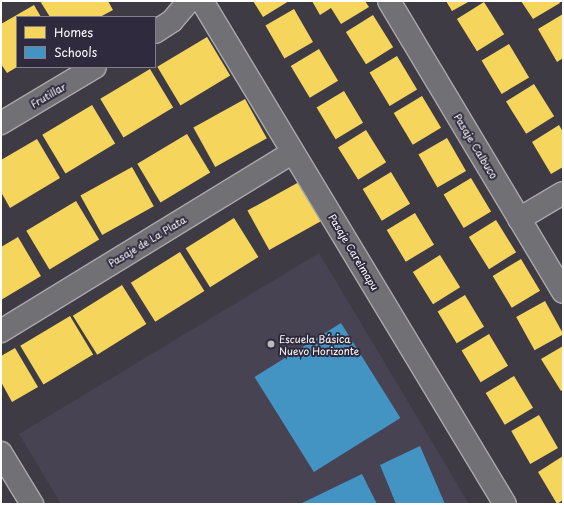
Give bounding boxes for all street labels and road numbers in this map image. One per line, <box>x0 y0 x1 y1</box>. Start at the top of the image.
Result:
street label: Frutillar <box>28 80 68 110</box>
street label: Pasaje Calbuco <box>452 112 500 180</box>
street label: Pasaje Carelmapu <box>326 212 382 292</box>
street label: Pasaje de La Plata <box>106 213 188 269</box>

